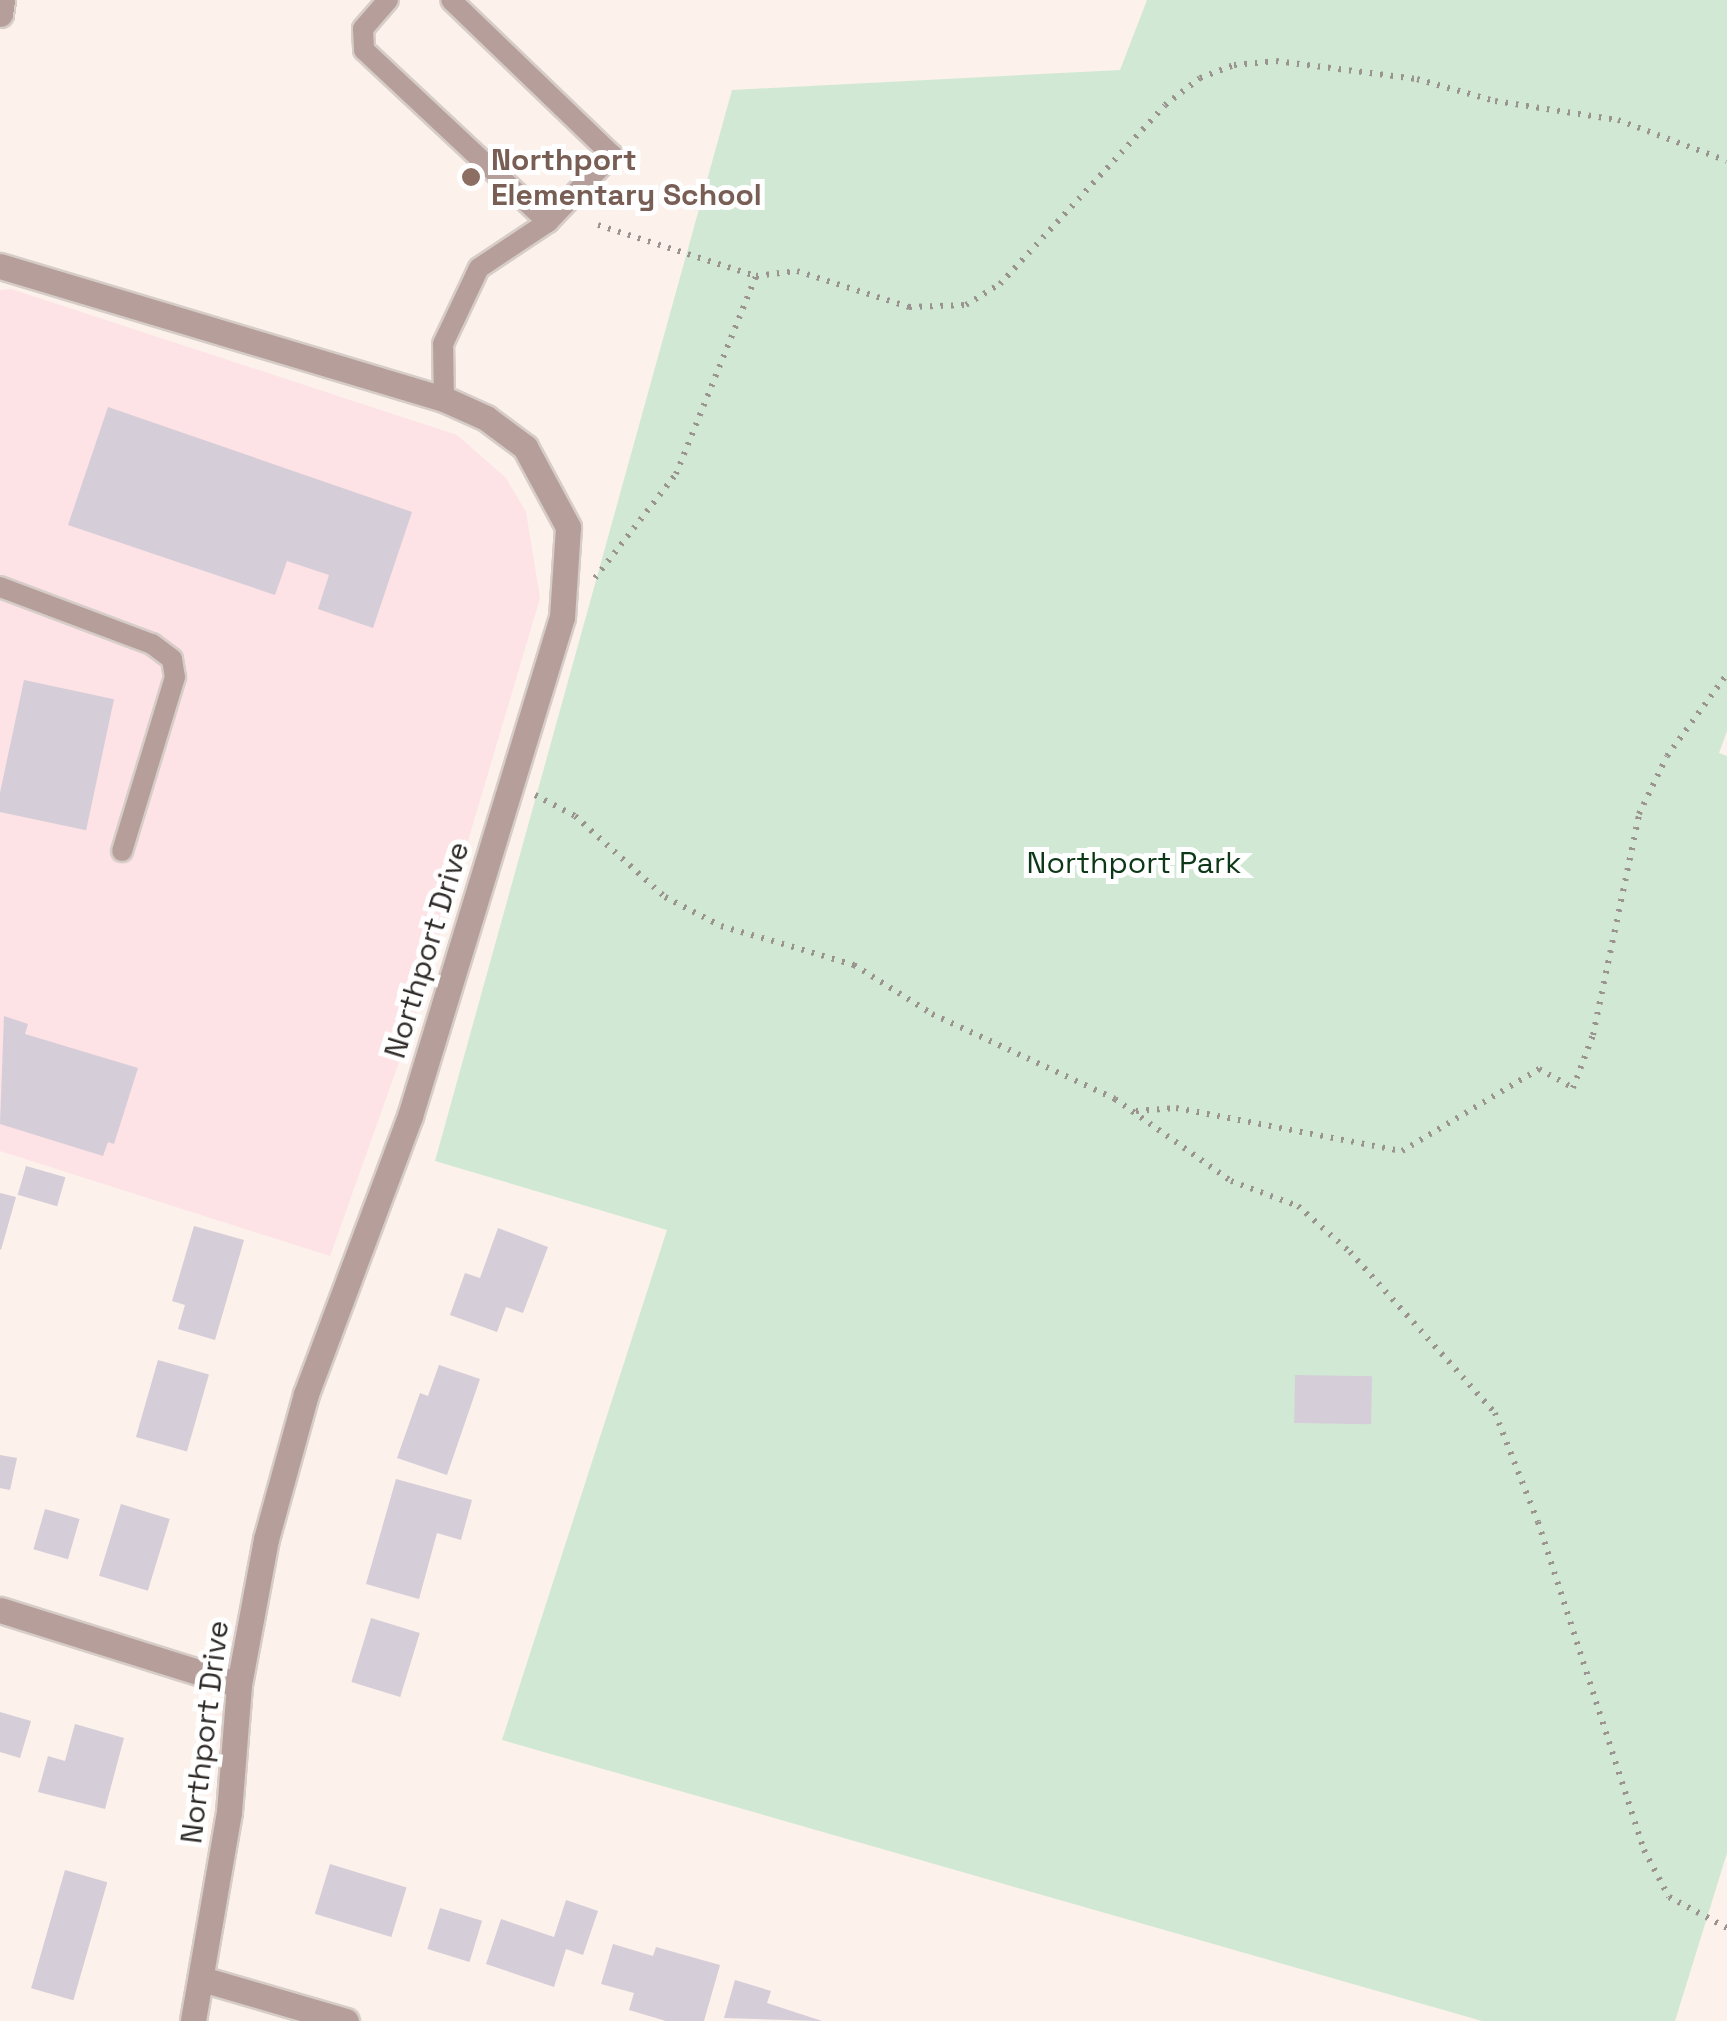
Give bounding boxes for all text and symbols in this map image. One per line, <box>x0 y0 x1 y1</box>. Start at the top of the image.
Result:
place label: Northport Elementary School <box>491 142 762 212</box>
marker: Northport Elementary School <box>460 166 482 188</box>
street label: Northport Drive <box>377 837 477 1063</box>
park label: Northport Park <box>1026 845 1242 881</box>
street label: Northport Drive <box>173 1618 237 1846</box>

